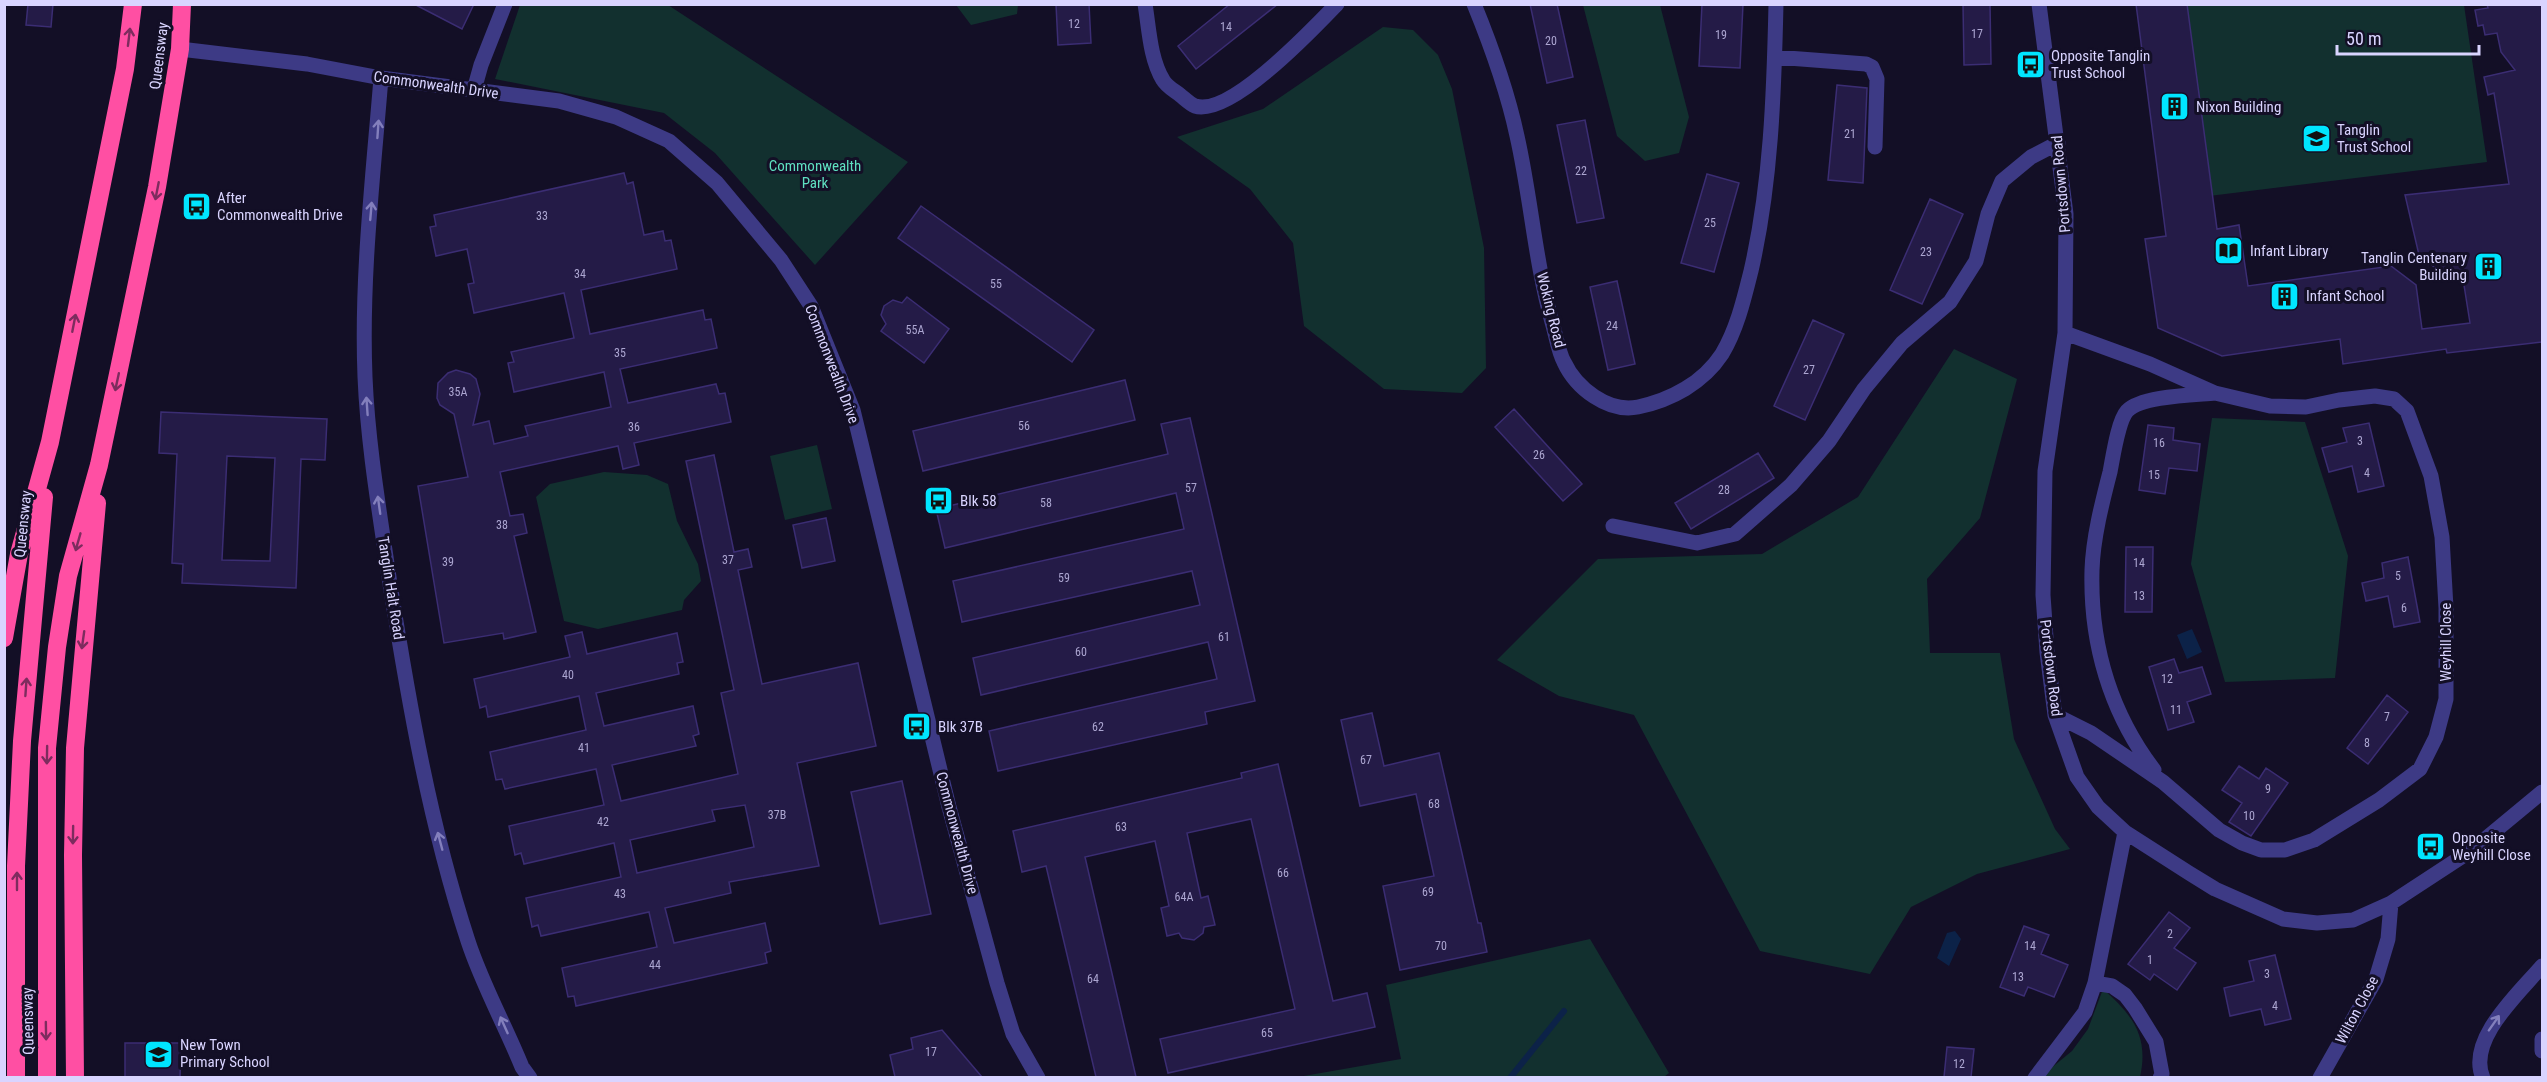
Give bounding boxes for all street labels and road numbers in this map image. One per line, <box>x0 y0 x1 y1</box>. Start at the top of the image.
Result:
street label: Queensway <box>146 21 172 91</box>
street label: Commonwealth Drive <box>372 67 500 103</box>
street label: Portsdown Road <box>2048 135 2074 233</box>
street label: Woking Road <box>1533 270 1569 350</box>
street label: Commonwealth Drive <box>801 302 863 426</box>
street label: Queensway <box>11 489 35 559</box>
street label: Tanglin Halt Road <box>374 535 408 641</box>
street label: Weyhill Close <box>2437 603 2455 681</box>
street label: Portsdown Road <box>2036 619 2066 717</box>
street label: Commonwealth Drive <box>932 770 982 896</box>
street label: Wilton Close <box>2332 973 2382 1047</box>
street label: Queensway <box>18 987 38 1055</box>

